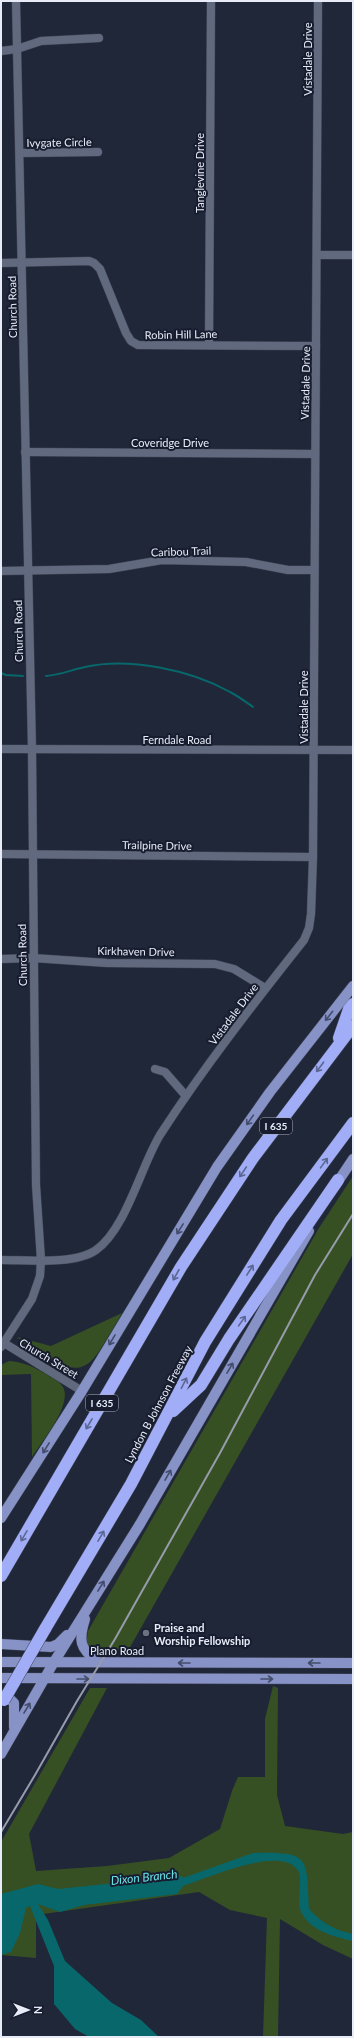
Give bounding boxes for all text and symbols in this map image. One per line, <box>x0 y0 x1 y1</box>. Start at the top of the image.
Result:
street label: Vistadale Drive <box>301 22 314 96</box>
street label: Tanglevine Drive <box>193 133 206 213</box>
street label: Ivygate Circle <box>26 135 92 149</box>
street label: Church Road <box>5 276 19 338</box>
street label: Robin Hill Lane <box>145 327 218 341</box>
street label: Vistadale Drive <box>298 346 312 420</box>
street label: Coveridge Drive <box>131 436 209 449</box>
street label: Caribou Trail <box>151 543 211 559</box>
street label: Church Road <box>11 600 25 662</box>
street label: Vistadale Drive <box>297 670 310 744</box>
street label: Ferndale Road <box>143 733 211 746</box>
street label: Trailpine Drive <box>122 838 192 852</box>
street label: Church Road <box>15 924 29 986</box>
street label: Kirkhaven Drive <box>97 944 175 958</box>
street label: Vistadale Drive <box>206 981 260 1047</box>
one-way arrow <box>324 1011 333 1022</box>
one-way arrow <box>316 1062 324 1073</box>
one-way arrow <box>246 1114 254 1125</box>
road number: I 635 <box>260 1118 292 1134</box>
one-way arrow <box>319 1158 328 1169</box>
one-way arrow <box>239 1166 247 1177</box>
one-way arrow <box>175 1223 183 1235</box>
one-way arrow <box>246 1264 254 1276</box>
one-way arrow <box>172 1269 179 1281</box>
one-way arrow <box>238 1315 246 1327</box>
one-way arrow <box>108 1334 116 1346</box>
street label: Church Street <box>17 1335 81 1381</box>
street label: Lyndon B Johnson Freeway <box>122 1343 195 1465</box>
one-way arrow <box>227 1362 235 1374</box>
one-way arrow <box>181 1377 189 1389</box>
road number: I 635 <box>86 1395 118 1411</box>
one-way arrow <box>85 1418 93 1430</box>
one-way arrow <box>42 1442 50 1454</box>
one-way arrow <box>165 1469 173 1481</box>
one-way arrow <box>20 1530 28 1542</box>
one-way arrow <box>98 1530 106 1542</box>
one-way arrow <box>98 1580 106 1592</box>
place label: Praise and Worship Fellowship <box>154 1621 250 1647</box>
marker: Praise and Worship Fellowship <box>141 1628 151 1638</box>
street label: Plano Road <box>90 1644 144 1657</box>
one-way arrow <box>178 1659 191 1667</box>
one-way arrow <box>308 1659 321 1667</box>
one-way arrow <box>76 1675 89 1683</box>
one-way arrow <box>260 1675 273 1682</box>
one-way arrow <box>23 1702 31 1714</box>
water label: Dixon Branch <box>110 1866 178 1888</box>
north arrow <box>8 1990 48 2030</box>
text: N <box>32 2006 45 2014</box>

